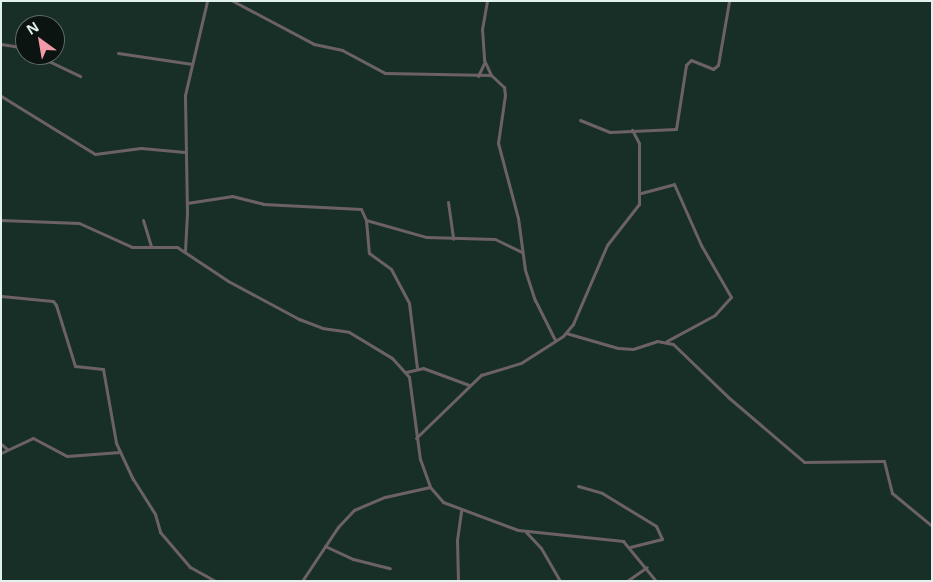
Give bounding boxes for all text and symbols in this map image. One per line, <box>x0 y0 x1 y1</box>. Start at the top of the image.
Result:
north arrow <box>15 15 65 65</box>
text: N <box>22 17 42 39</box>

